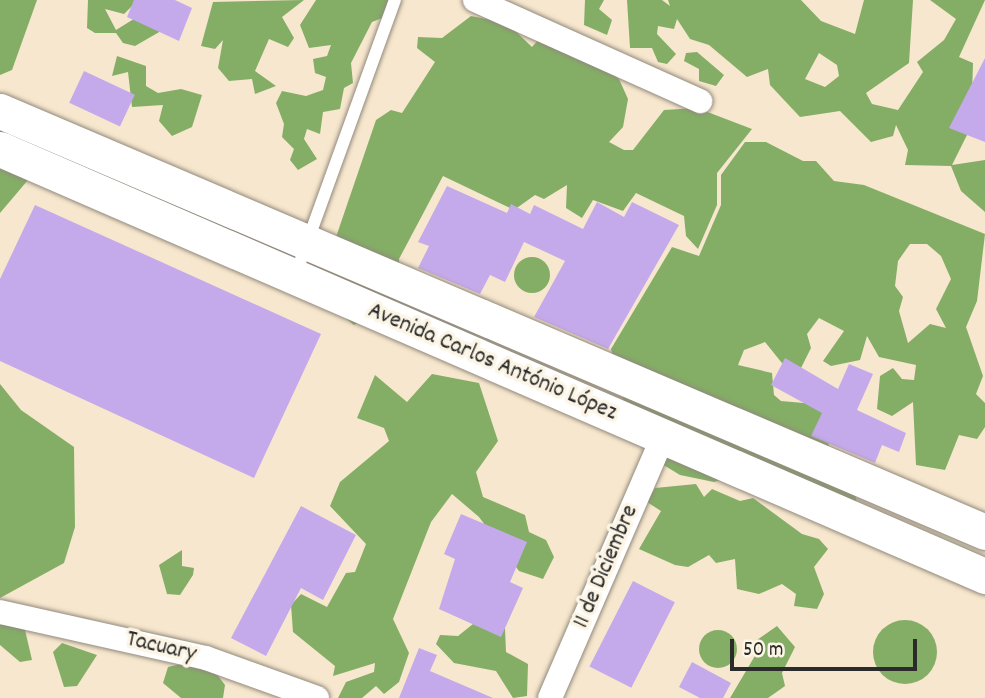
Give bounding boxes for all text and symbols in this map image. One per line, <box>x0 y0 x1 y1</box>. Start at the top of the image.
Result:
street label: Avenida Carlos António López <box>363 297 621 429</box>
street label: 11 de Diciembre <box>568 501 646 633</box>
scale bar <box>733 624 920 668</box>
street label: Tacuary <box>123 626 199 670</box>
text: 50 m <box>743 636 783 666</box>

